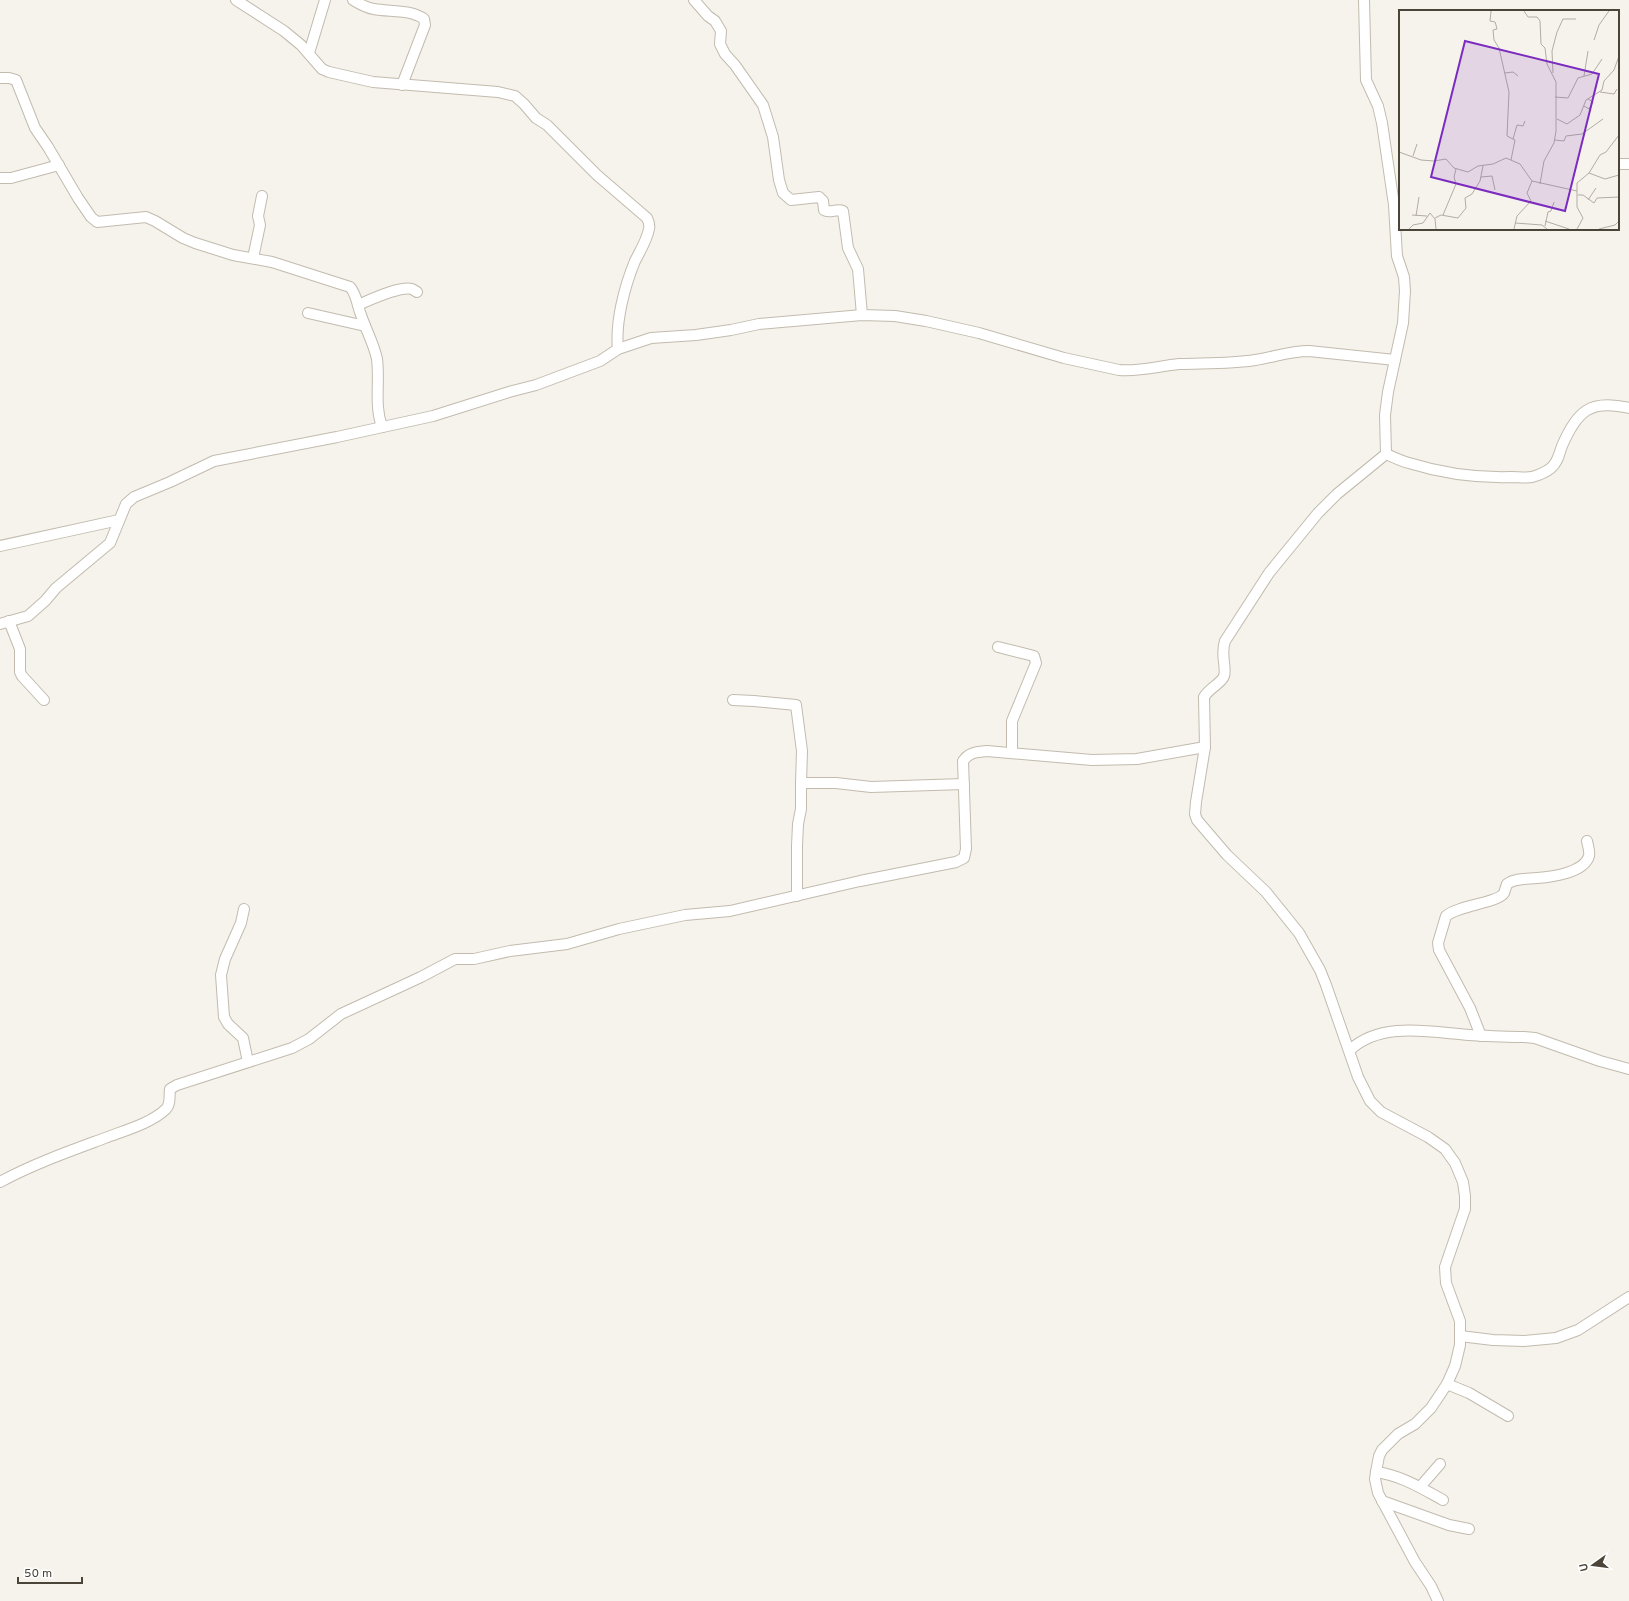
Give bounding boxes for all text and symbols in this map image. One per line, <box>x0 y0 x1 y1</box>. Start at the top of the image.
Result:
inset map <box>1399 10 1619 230</box>
north arrow <box>1573 1545 1613 1585</box>
scale bar <box>18 1559 82 1585</box>
text: U <box>1577 1562 1592 1573</box>
text: 50 m <box>24 1566 52 1582</box>

